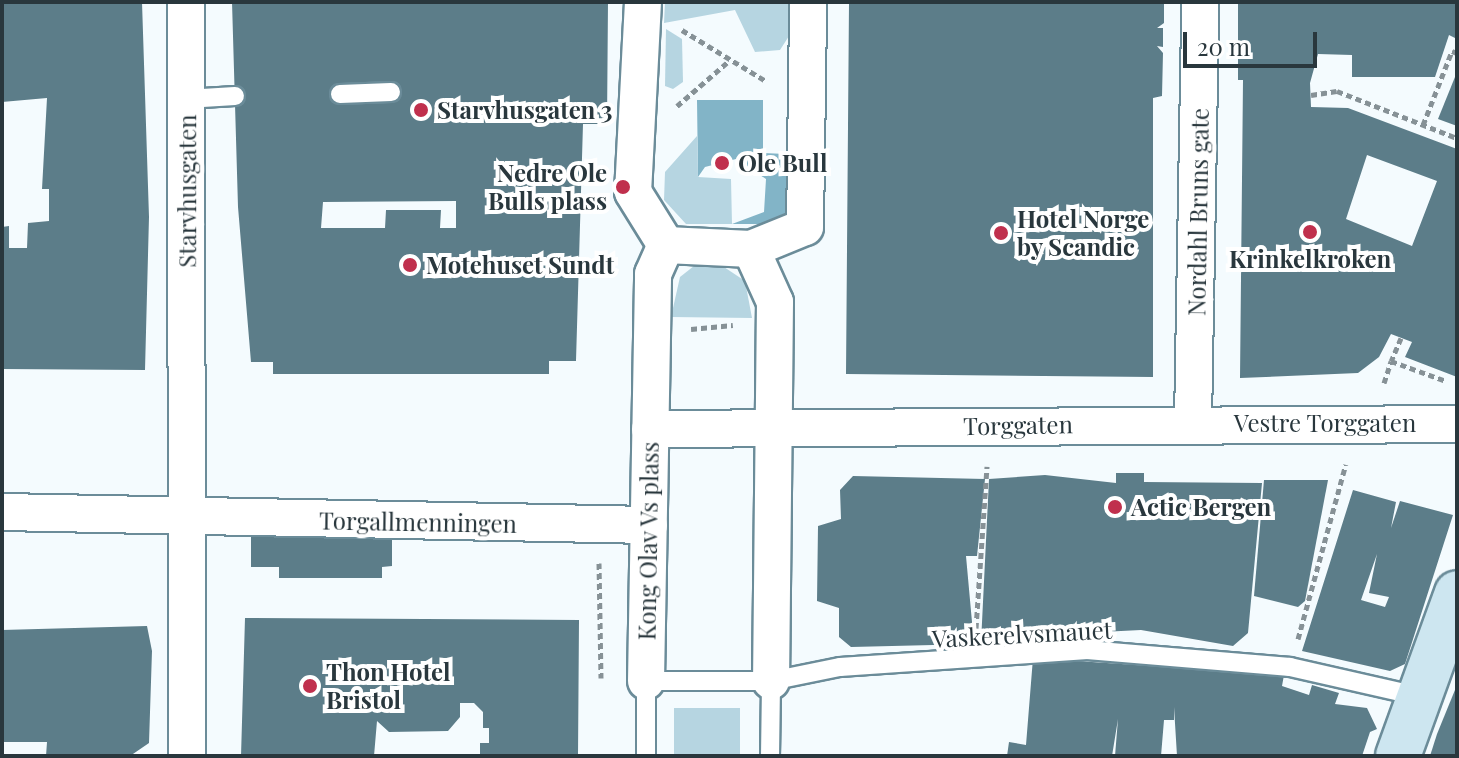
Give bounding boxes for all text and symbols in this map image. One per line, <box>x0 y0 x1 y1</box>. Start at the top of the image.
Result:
scale bar <box>1187 16 1321 66</box>
text: 20 m <box>1197 30 1250 62</box>
place label: Starvhusgaten 3 <box>437 96 613 124</box>
marker: Starvhusgaten 3 <box>412 101 430 119</box>
street label: Nordahl Bruns gate <box>1182 108 1214 316</box>
street label: Starvhusgaten <box>173 114 201 268</box>
place label: Ole Bull <box>738 149 827 177</box>
marker: Ole Bull <box>713 154 731 172</box>
place label: Nedre Ole Bulls plass <box>488 159 607 215</box>
marker: Nedre Ole Bulls plass <box>614 178 632 196</box>
place label: Hotel Norge by Scandic <box>1017 205 1149 261</box>
marker: Krinkelkroken <box>1301 223 1319 241</box>
marker: Hotel Norge by Scandic <box>992 224 1010 242</box>
place label: Krinkelkroken <box>1229 245 1391 273</box>
place label: Motehuset Sundt <box>426 251 614 279</box>
marker: Motehuset Sundt <box>401 256 419 274</box>
street label: Vestre Torggaten <box>1233 409 1417 437</box>
street label: Torggaten <box>963 410 1073 440</box>
street label: Kong Olav Vs plass <box>632 441 664 641</box>
place label: Actic Bergen <box>1131 493 1271 521</box>
marker: Actic Bergen <box>1106 498 1124 516</box>
street label: Torgallmenningen <box>319 506 517 538</box>
street label: Vaskerelvsmauet <box>931 615 1113 653</box>
place label: Thon Hotel Bristol <box>326 658 451 714</box>
marker: Thon Hotel Bristol <box>301 677 319 695</box>

